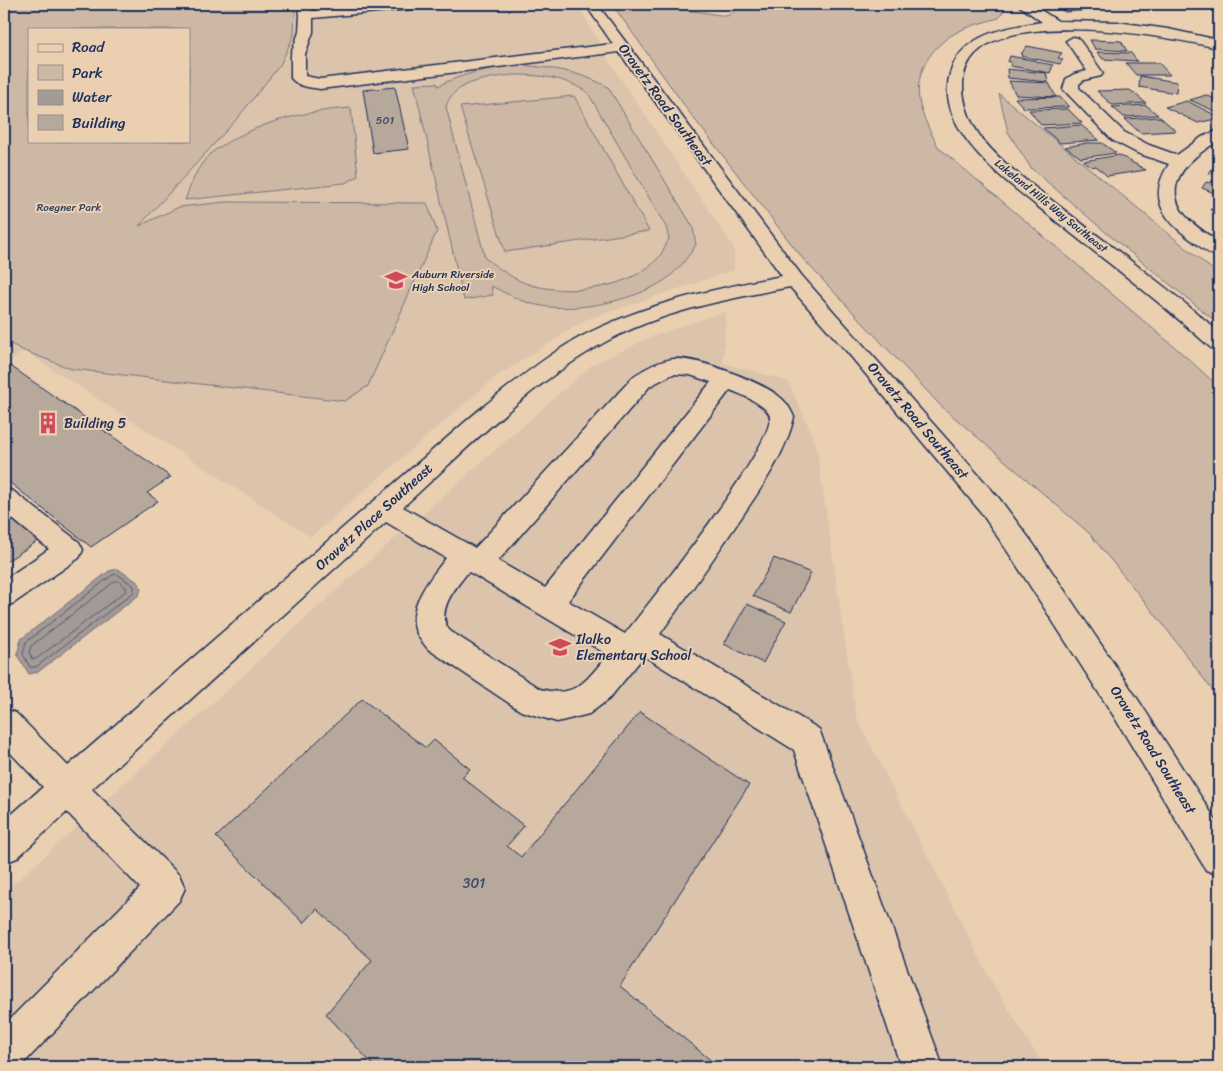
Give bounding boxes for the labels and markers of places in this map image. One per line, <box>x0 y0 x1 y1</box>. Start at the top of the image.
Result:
place label: Auburn Riverside High School <box>411 265 495 297</box>
school or university icon: Auburn Riverside High School <box>383 267 409 293</box>
building icon: Building 5 <box>35 410 61 436</box>
place label: Building 5 <box>64 411 127 436</box>
place label: Ilalko Elementary School <box>575 627 693 668</box>
school or university icon: Ilalko Elementary School <box>547 634 573 660</box>

